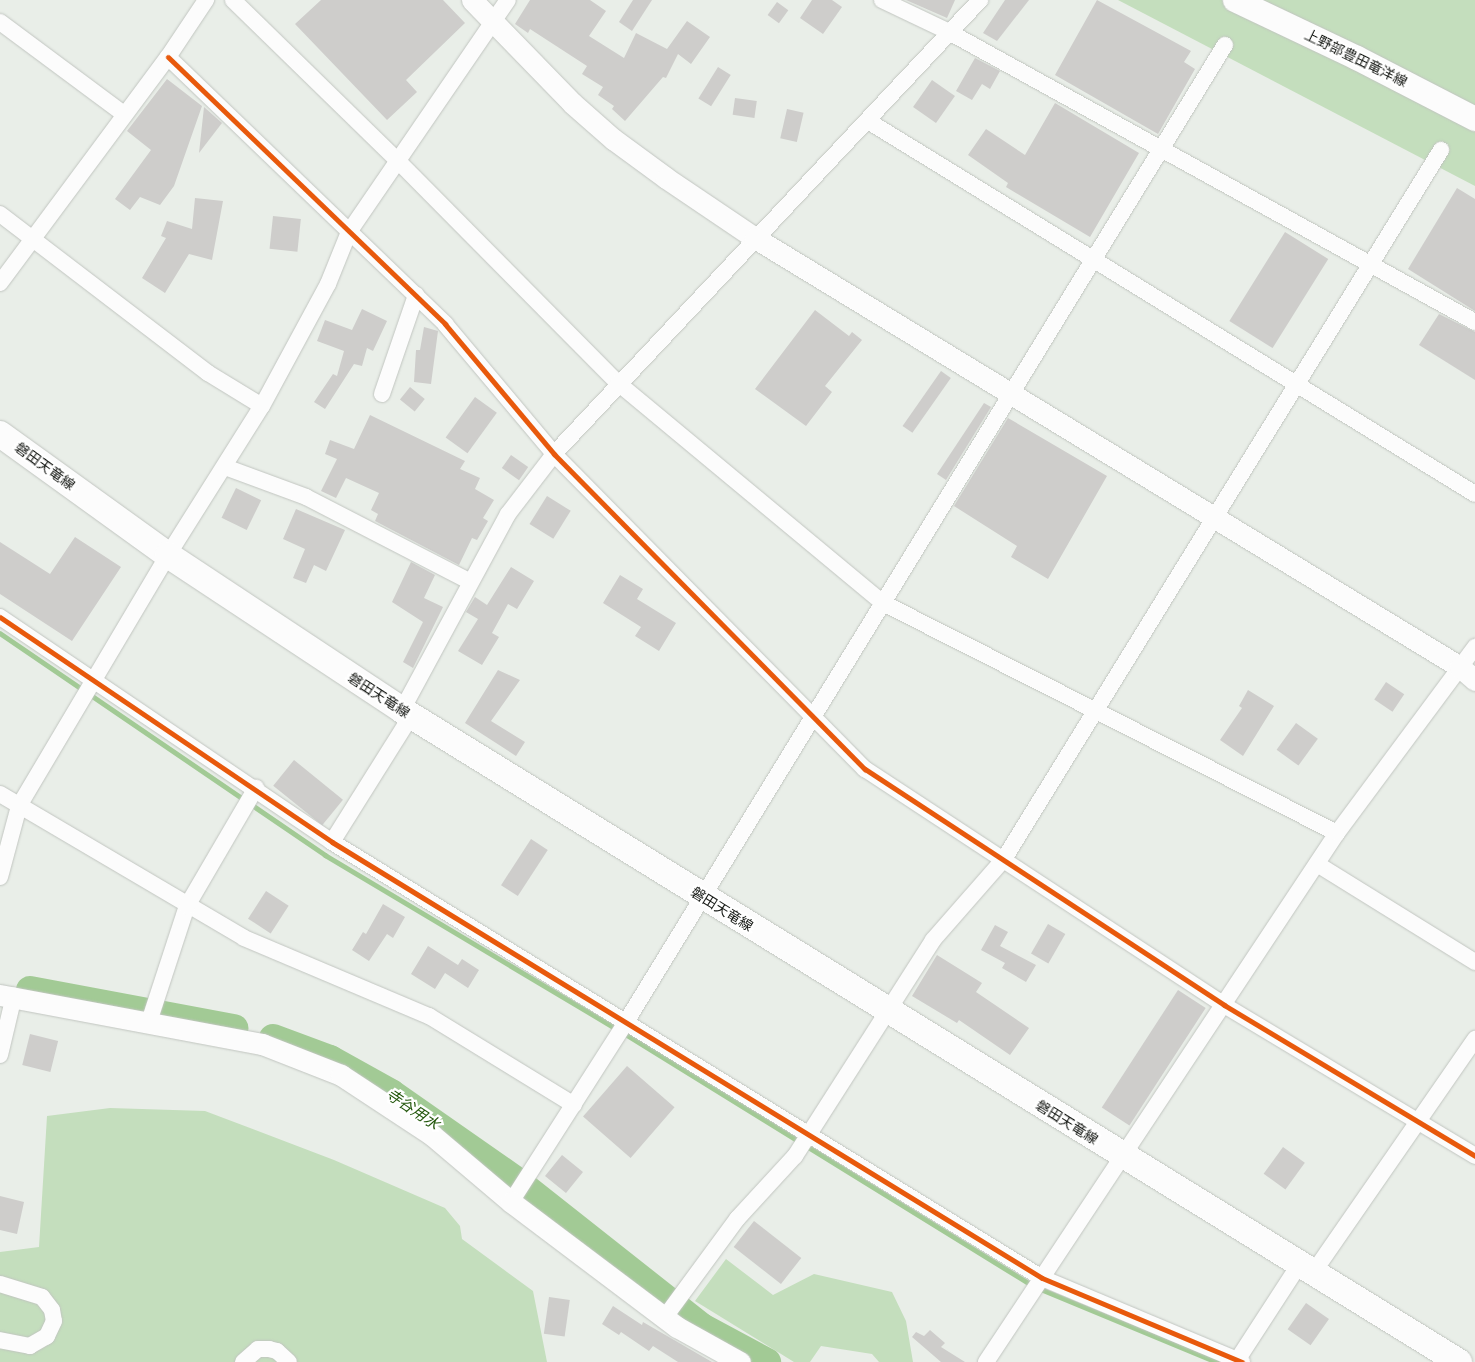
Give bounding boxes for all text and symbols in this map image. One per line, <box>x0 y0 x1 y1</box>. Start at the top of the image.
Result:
street label: 上野部豊田竜洋線 <box>1302 26 1410 90</box>
street label: 磐田天竜線 <box>12 439 78 493</box>
street label: 磐田天竜線 <box>345 669 413 721</box>
street label: 磐田天竜線 <box>688 883 756 935</box>
water label: 寺谷用水 <box>383 1085 443 1133</box>
street label: 磐田天竜線 <box>1033 1096 1101 1148</box>

